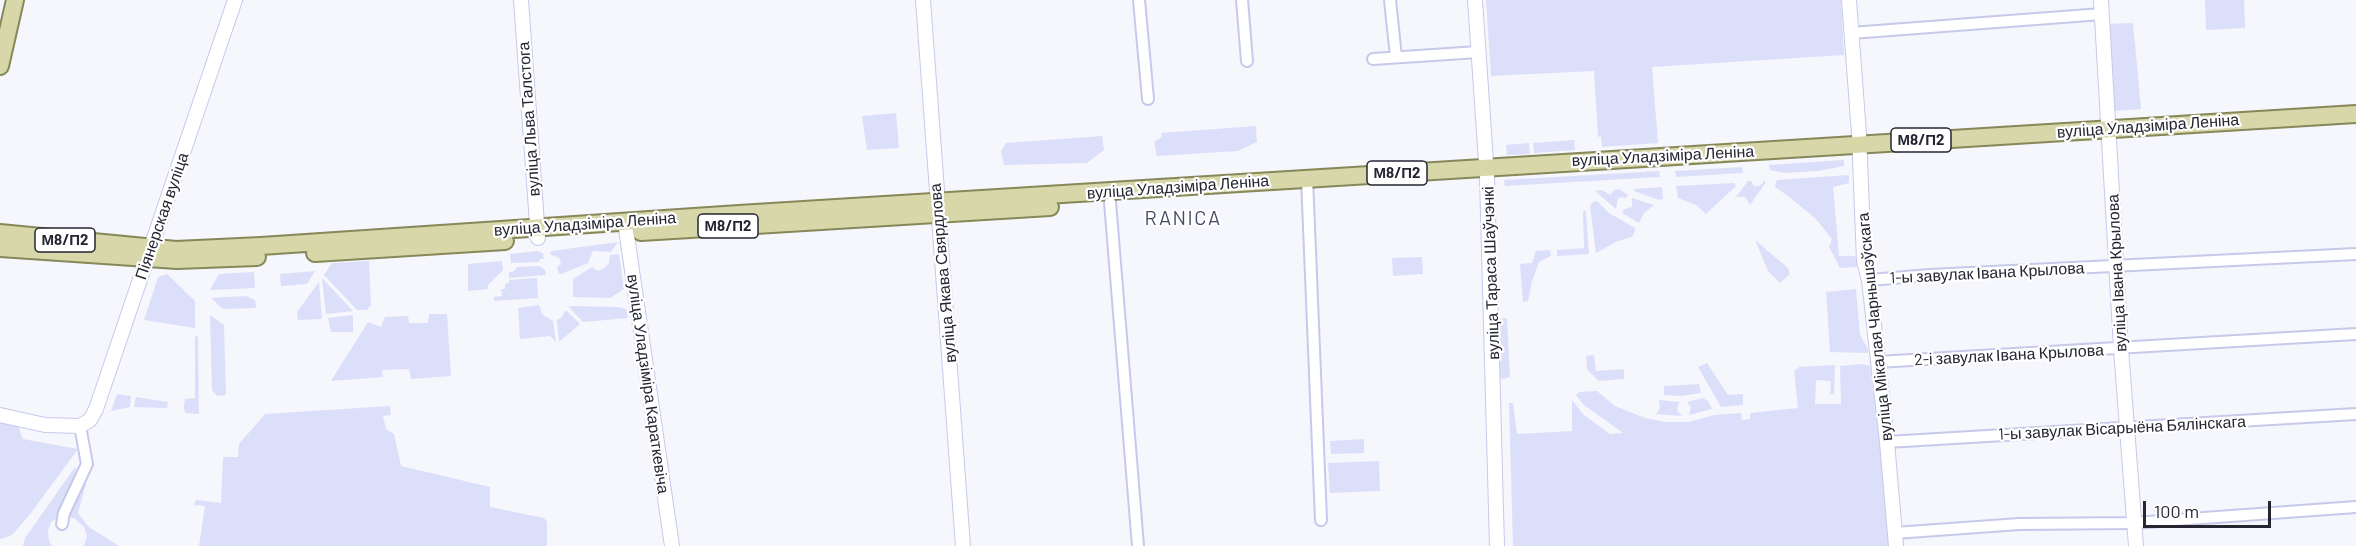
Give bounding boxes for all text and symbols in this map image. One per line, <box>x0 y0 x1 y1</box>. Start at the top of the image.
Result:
street label: вуліца Льва Талстога <box>514 41 544 197</box>
street label: вуліца Уладзіміра Леніна <box>2056 110 2240 142</box>
road number: М8/П2 <box>1891 128 1951 152</box>
street label: вуліца Уладзіміра Леніна <box>1571 142 1755 170</box>
street label: Піянерская вуліца <box>131 150 193 282</box>
road number: М8/П2 <box>1367 161 1427 185</box>
street label: вуліца Уладзіміра Леніна <box>1086 171 1270 203</box>
street label: вуліца Якава Свярдлова <box>926 182 960 364</box>
street label: вуліца Тараса Шаўчэнкі <box>1478 186 1504 360</box>
street label: вуліца Івана Крылова <box>2103 194 2131 352</box>
district label: RANICA <box>1144 206 1222 230</box>
street label: вуліца Уладзіміра Леніна <box>493 208 677 240</box>
street label: вуліца Мікалая Чарнышэўскага <box>1853 212 1897 442</box>
road number: М8/П2 <box>698 214 758 238</box>
road number: М8/П2 <box>35 228 95 252</box>
street label: 1-ы завулак Івана Крылова <box>1889 258 2085 288</box>
street label: вуліца Уладзіміра Караткевіча <box>623 273 673 495</box>
street label: 2-і завулак Івана Крылова <box>1914 340 2104 370</box>
street label: 1-ы завулак Вісарыёна Бялінскага <box>1998 412 2246 444</box>
scale bar <box>2146 489 2274 527</box>
text: 100 m <box>2154 500 2199 522</box>

